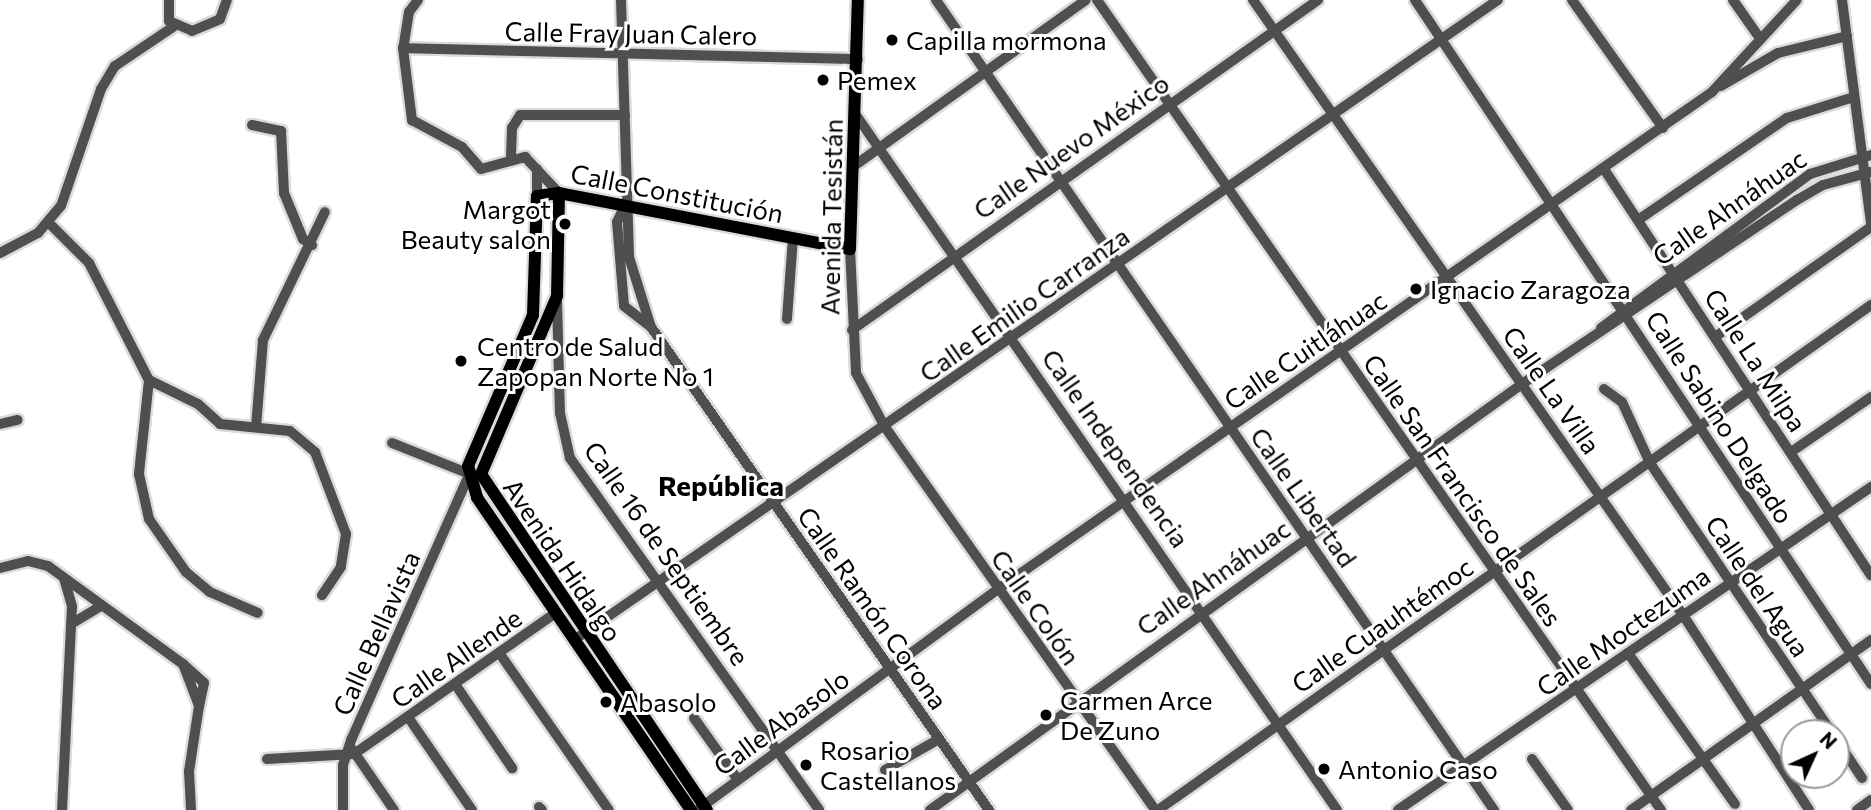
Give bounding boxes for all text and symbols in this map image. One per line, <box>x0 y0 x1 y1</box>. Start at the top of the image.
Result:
street label: Calle Fray Juan Calero <box>505 15 757 51</box>
place label: Capilla mormona <box>906 24 1107 56</box>
marker: Capilla mormona <box>884 32 900 48</box>
place label: Pemex <box>837 64 917 96</box>
street label: Calle Nuevo México <box>967 67 1175 225</box>
marker: Pemex <box>815 72 831 88</box>
street label: Avenida Tesistán <box>814 119 848 315</box>
street label: Calle Ahnáhuac <box>1646 142 1812 272</box>
street label: Calle Constitución <box>568 157 786 229</box>
place label: Margot Beauty salon <box>401 193 551 255</box>
marker: Margot Beauty salon <box>557 216 573 232</box>
street label: Calle Emilio Carranza <box>913 220 1135 388</box>
place label: Ignacio Zaragoza <box>1430 273 1631 305</box>
marker: Ignacio Zaragoza <box>1408 281 1424 297</box>
street label: Calle La Milpa <box>1698 283 1814 437</box>
street label: Calle Cuitláhuac <box>1218 284 1392 416</box>
street label: Calle Sabino Delgado <box>1640 305 1800 529</box>
street label: Calle La Villa <box>1497 320 1607 460</box>
place label: Centro de Salud Zapopan Norte No 1 <box>477 330 714 392</box>
street label: Calle Independencia <box>1036 343 1196 553</box>
street label: Calle San Francisco de Sales <box>1357 348 1569 632</box>
marker: Centro de Salud Zapopan Norte No 1 <box>451 351 471 371</box>
street label: Calle Libertad <box>1244 421 1364 573</box>
street label: Calle 16 de Septiembre <box>578 435 756 671</box>
district label: República <box>658 468 784 502</box>
street label: Avenida Hidalgo <box>497 473 629 647</box>
street label: Calle Ramón Corona <box>791 501 955 715</box>
street label: Calle del Agua <box>1699 510 1817 662</box>
street label: Calle Ahnáhuac <box>1130 512 1296 642</box>
street label: Calle Colón <box>985 543 1087 671</box>
street label: Calle Bellavista <box>326 546 426 720</box>
street label: Calle Cuauhtémoc <box>1285 551 1479 699</box>
street label: Calle Moctezuma <box>1530 560 1716 702</box>
street label: Calle Allende <box>385 602 527 714</box>
street label: Calle Abasolo <box>707 662 855 782</box>
place label: Carmen Arce De Zuno <box>1060 684 1213 746</box>
place label: Abasolo <box>620 686 716 718</box>
marker: Abasolo <box>598 694 614 710</box>
marker: Carmen Arce De Zuno <box>1038 707 1054 723</box>
north arrow <box>1780 719 1850 789</box>
text: N <box>1816 727 1842 753</box>
place label: Rosario Castellanos <box>820 734 956 796</box>
place label: Antonio Caso <box>1338 753 1498 785</box>
marker: Rosario Castellanos <box>798 757 814 773</box>
marker: Antonio Caso <box>1316 761 1332 777</box>

